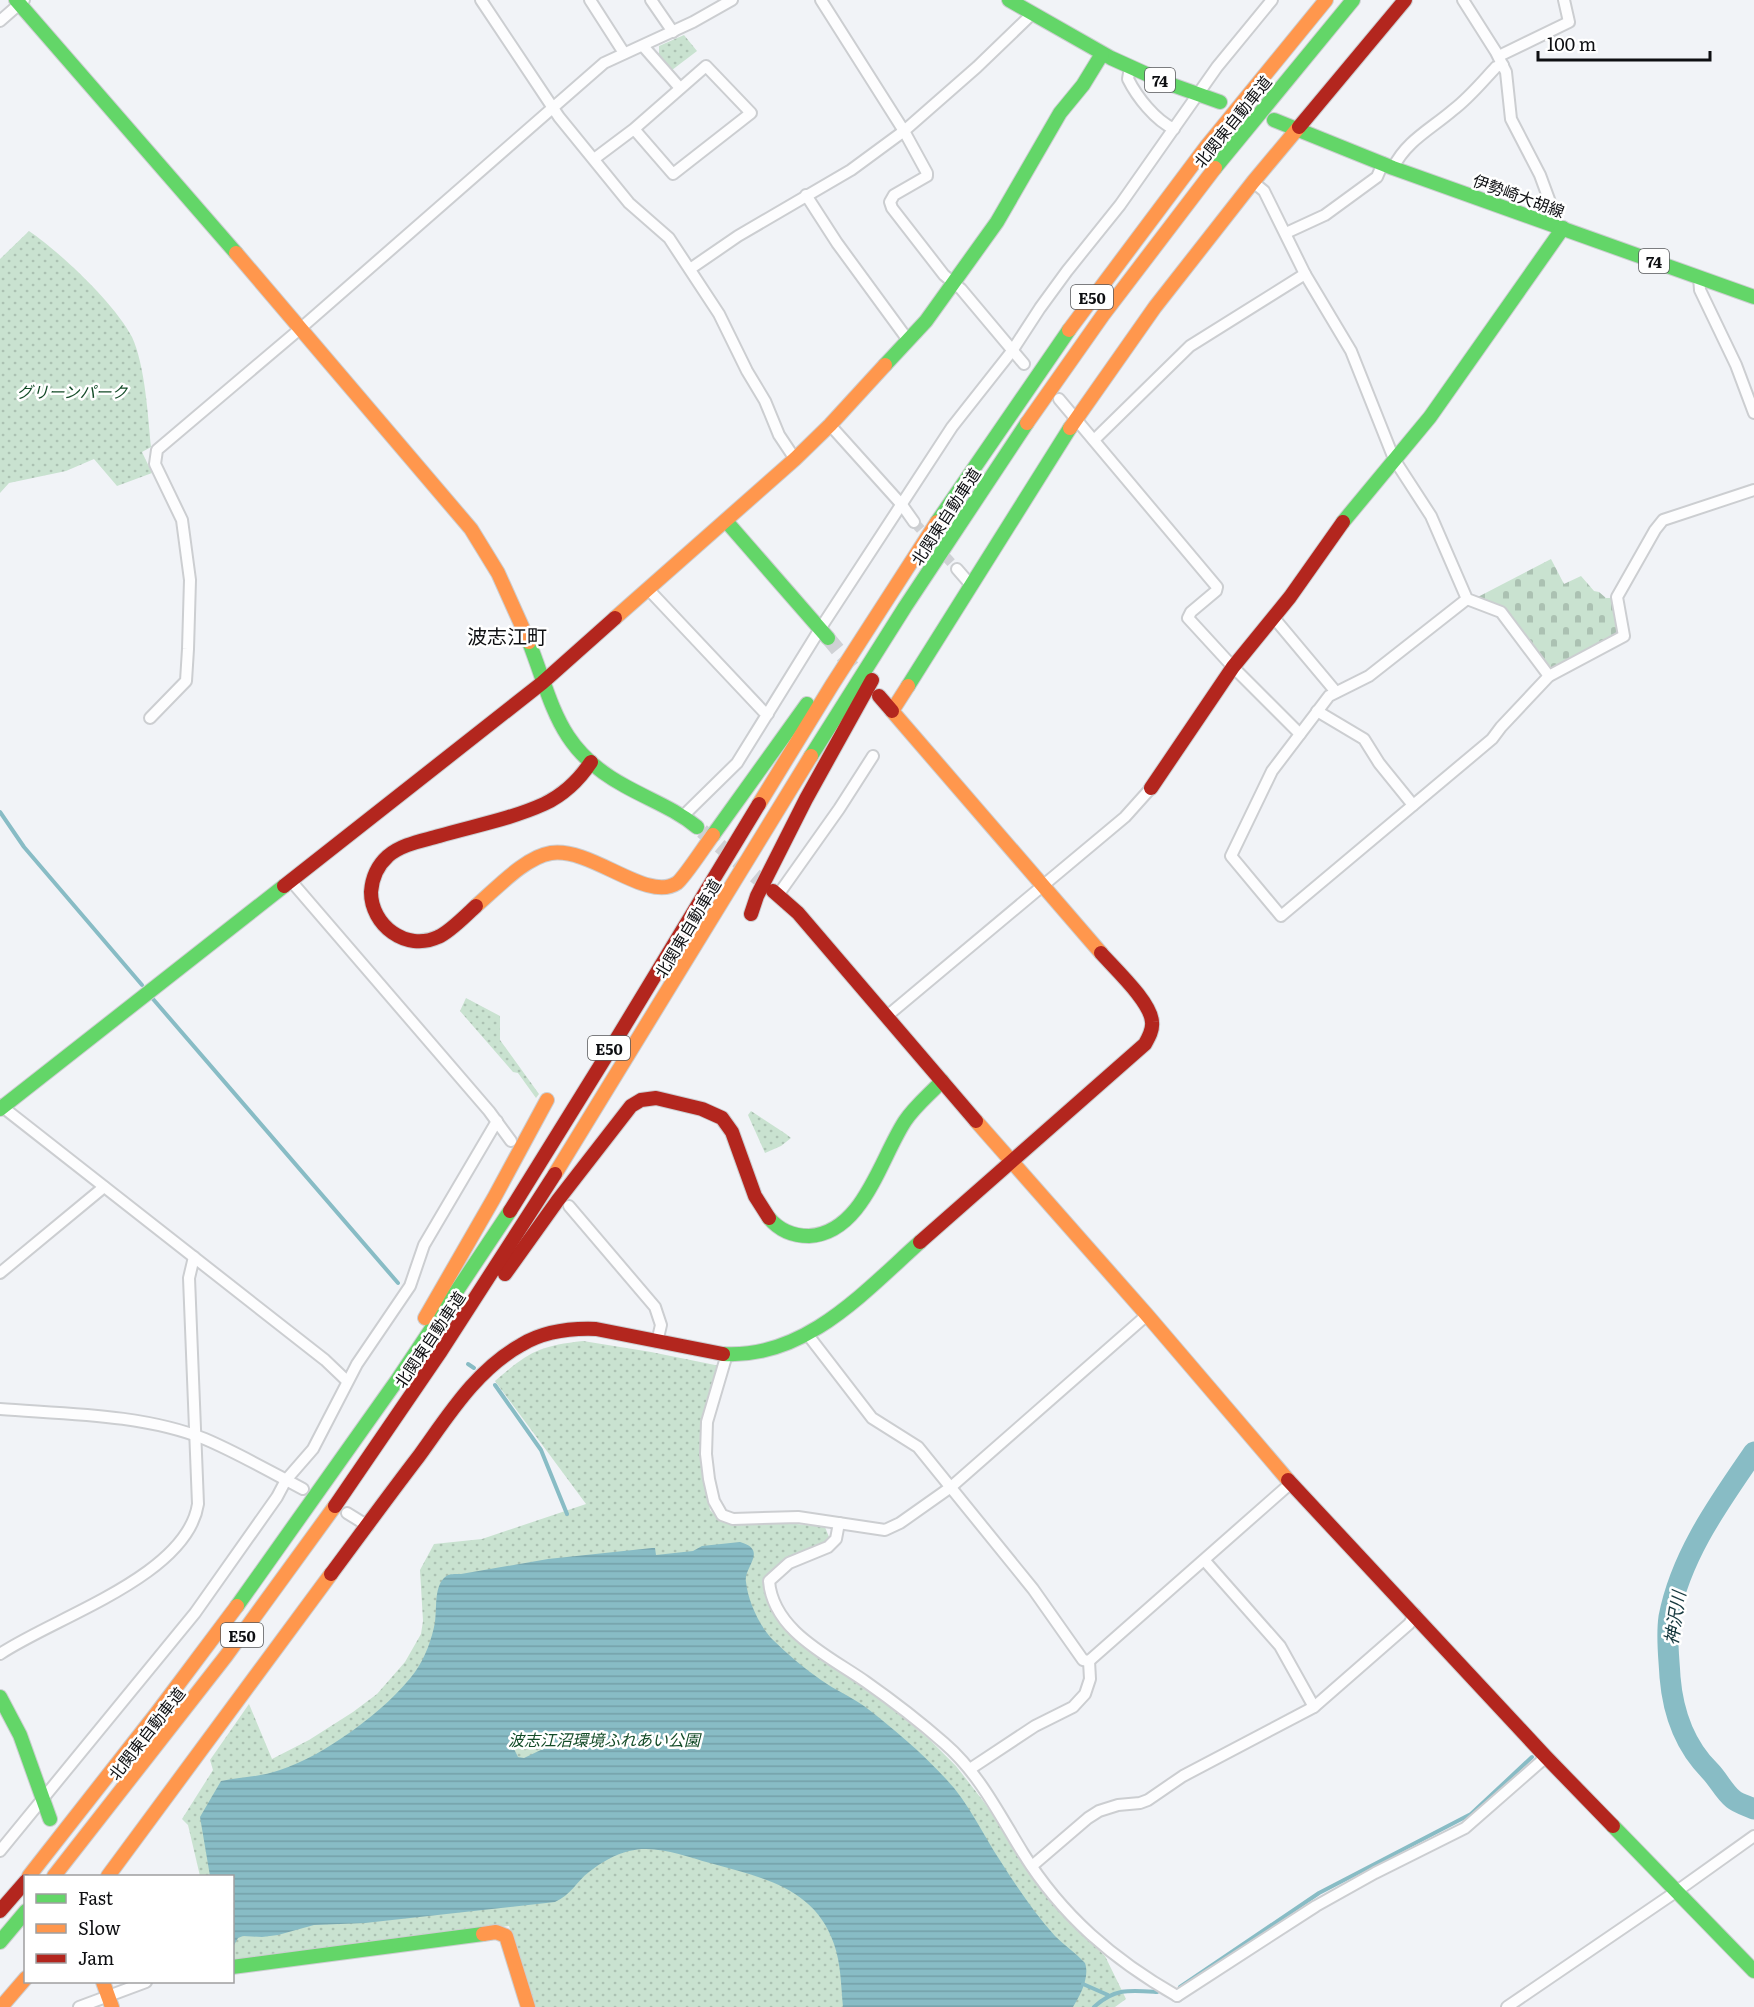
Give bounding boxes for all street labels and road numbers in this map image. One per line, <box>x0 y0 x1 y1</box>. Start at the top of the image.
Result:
road number: 74 <box>1145 68 1175 92</box>
street label: 北関東自動車道 <box>1187 70 1277 172</box>
street label: 伊勢崎大胡線 <box>1470 167 1568 223</box>
road number: 74 <box>1639 249 1669 273</box>
road number: E50 <box>1071 285 1113 309</box>
street label: 北関東自動車道 <box>904 462 986 570</box>
street label: 北関東自動車道 <box>648 874 726 982</box>
road number: E50 <box>588 1036 630 1060</box>
street label: 北関東自動車道 <box>388 1286 470 1392</box>
road number: E50 <box>221 1623 263 1647</box>
street label: 北関東自動車道 <box>102 1681 190 1785</box>

